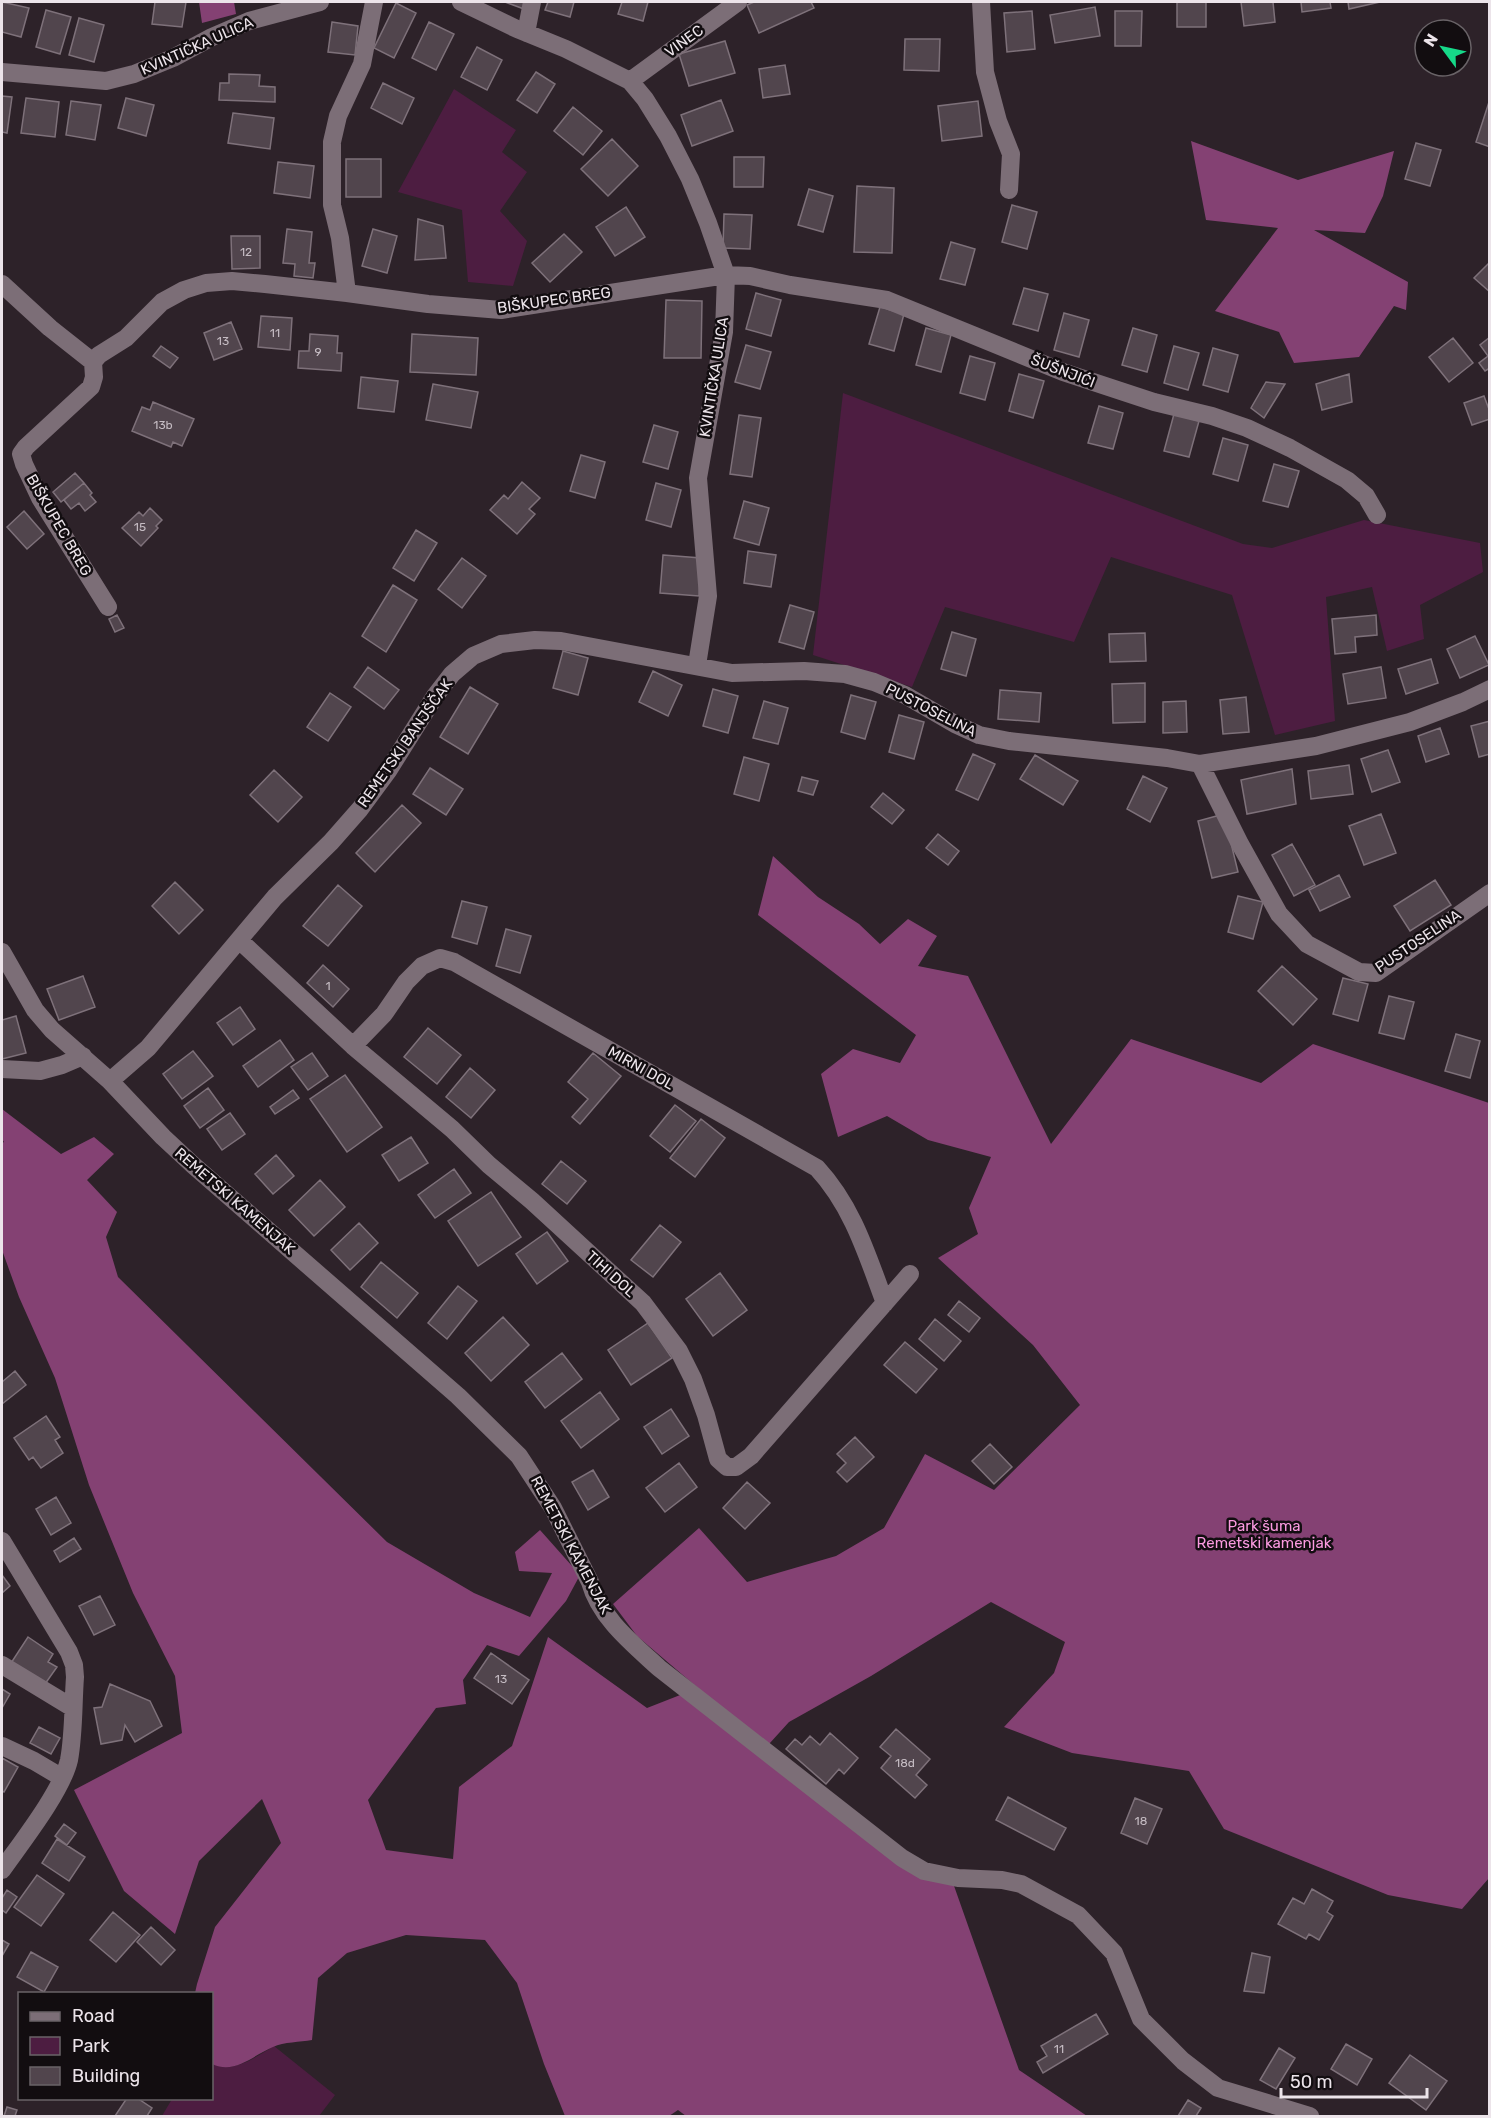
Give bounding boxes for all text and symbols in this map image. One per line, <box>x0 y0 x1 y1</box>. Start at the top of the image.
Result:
street label: KVINTIČKA ULICA <box>138 13 256 79</box>
north arrow <box>1413 18 1473 78</box>
street label: VINEC <box>661 21 707 61</box>
text: N <box>1420 30 1442 50</box>
house number: 12 <box>240 245 252 259</box>
street label: BIŠKUPEC BREG <box>496 283 612 317</box>
street label: KVINTIČKA ULICA <box>696 316 732 438</box>
house number: 11 <box>270 326 280 340</box>
house number: 13 <box>217 334 229 348</box>
house number: 9 <box>314 345 322 359</box>
street label: ŠUŠNJIĆI <box>1028 351 1098 391</box>
house number: 13b <box>153 418 173 432</box>
street label: BIŠKUPEC BREG <box>23 471 95 579</box>
house number: 15 <box>134 520 146 534</box>
street label: REMETSKI BANJŠČAK <box>354 675 456 811</box>
street label: PUSTOSELINA <box>883 679 979 741</box>
street label: PUSTOSELINA <box>1372 906 1464 976</box>
house number: 1 <box>325 979 331 993</box>
street label: MIRNI DOL <box>605 1042 678 1094</box>
street label: REMETSKI KAMENJAK <box>171 1144 299 1258</box>
street label: TIHI DOL <box>583 1247 640 1301</box>
street label: REMETSKI KAMENJAK <box>527 1473 615 1617</box>
park label: Park šuma Remetski kamenjak <box>1197 1517 1332 1552</box>
house number: 13 <box>495 1672 507 1686</box>
house number: 18d <box>895 1756 915 1770</box>
house number: 18 <box>1135 1814 1147 1828</box>
legend <box>18 1992 213 2100</box>
text: Road <box>72 2005 115 2027</box>
text: Park <box>72 2035 110 2057</box>
house number: 11 <box>1054 2042 1064 2056</box>
scale bar <box>1281 2061 1426 2099</box>
text: Building <box>72 2065 140 2087</box>
text: 50 m <box>1290 2071 1333 2093</box>

